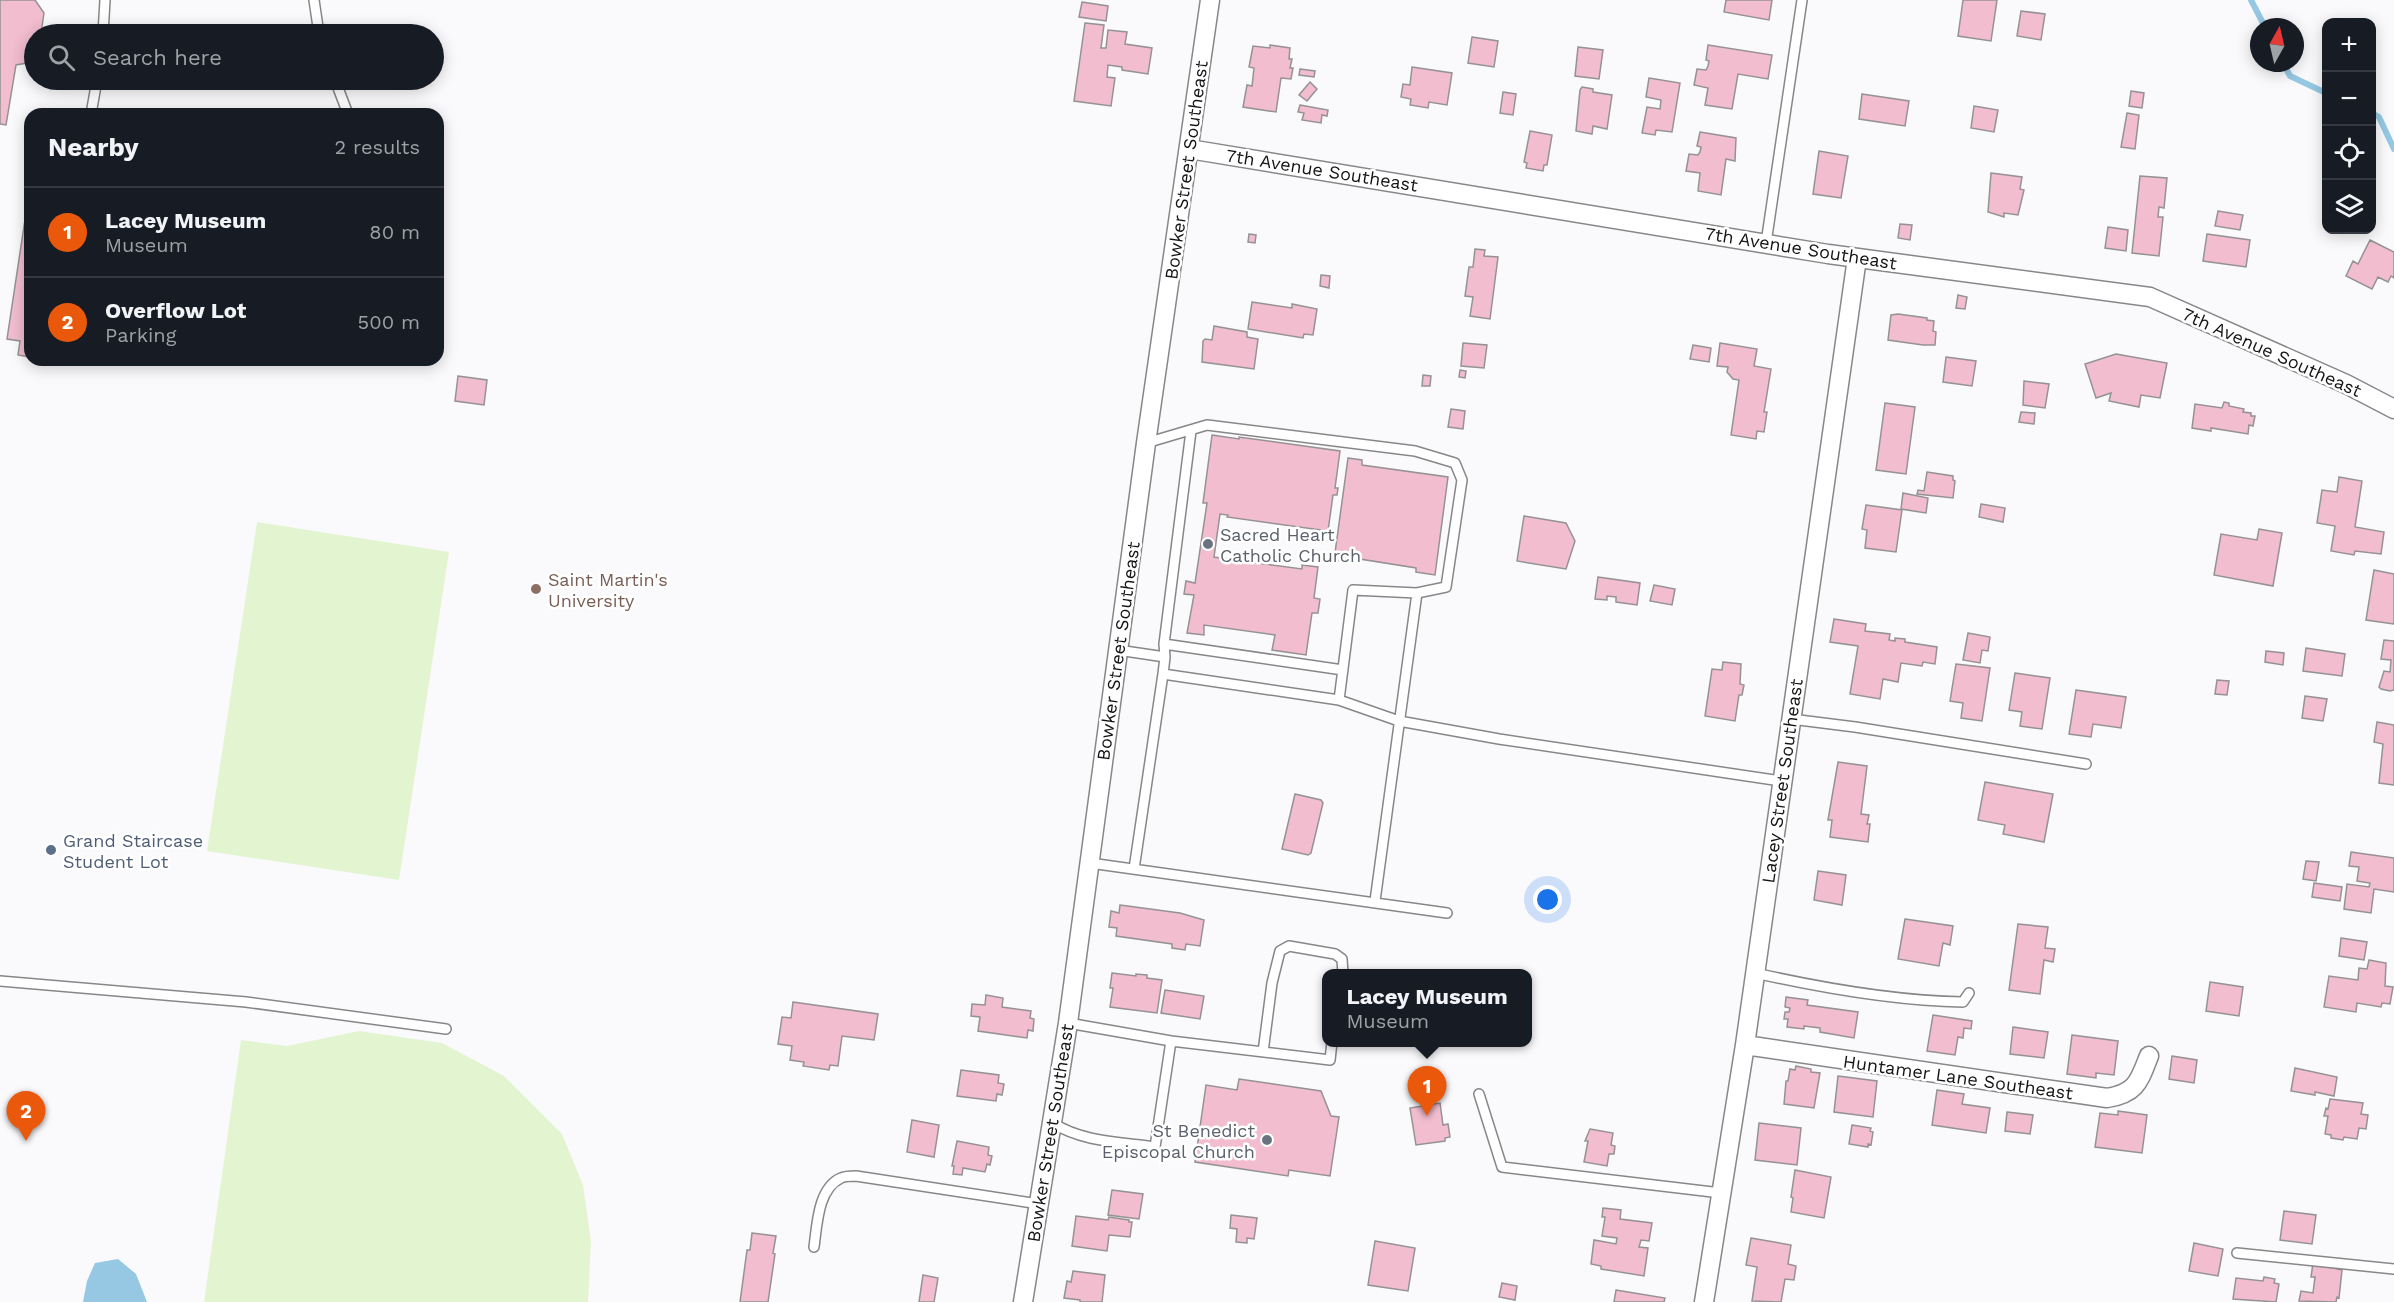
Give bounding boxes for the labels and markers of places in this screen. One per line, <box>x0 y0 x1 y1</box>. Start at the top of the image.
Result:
place label: Sacred Heart Catholic Church <box>1220 524 1361 566</box>
marker: Sacred Heart Catholic Church <box>1201 537 1215 551</box>
place label: Saint Martin's University <box>548 569 668 611</box>
marker: Saint Martin's University <box>529 582 543 596</box>
place label: Grand Staircase Student Lot <box>63 830 203 872</box>
marker: Grand Staircase Student Lot <box>44 843 58 857</box>
pin: 1 <box>1408 1066 1446 1116</box>
pin: 2 <box>6 1092 46 1141</box>
place label: St Benedict Episcopal Church <box>1102 1120 1255 1162</box>
marker: St Benedict Episcopal Church <box>1260 1133 1274 1147</box>

